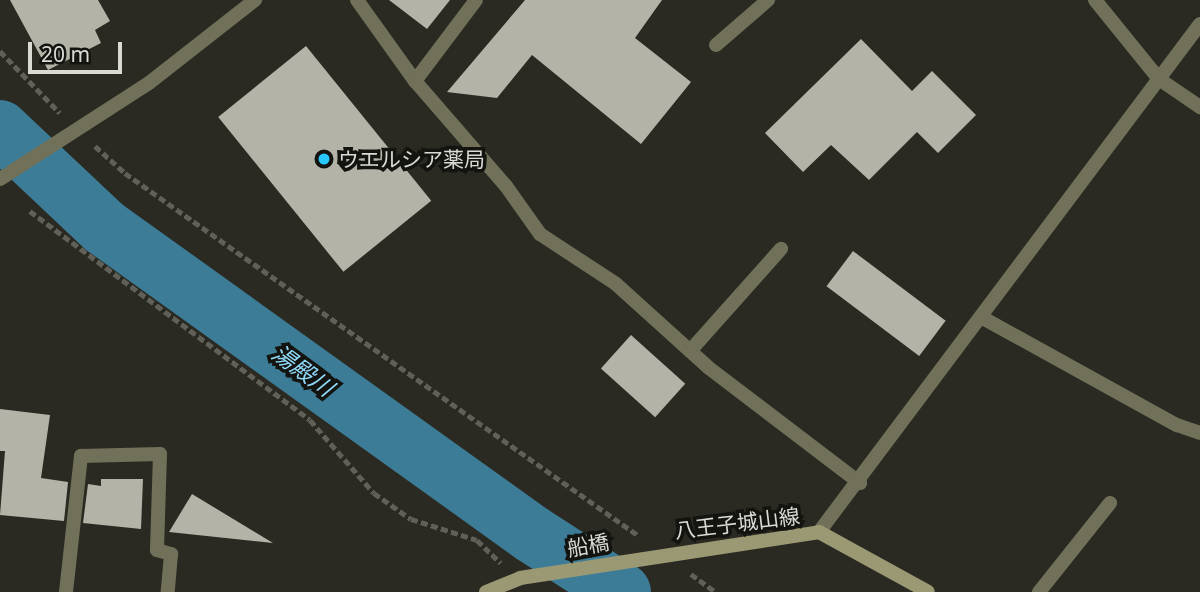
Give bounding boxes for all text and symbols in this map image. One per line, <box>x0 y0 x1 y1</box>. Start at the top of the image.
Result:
scale bar <box>32 28 126 72</box>
text: 20 m <box>41 40 90 68</box>
place label: ウエルシア薬局 <box>338 146 485 172</box>
marker: ウエルシア薬局 <box>316 151 332 167</box>
water label: 湯殿川 <box>267 339 339 401</box>
street label: 八王子城山線 <box>673 503 801 543</box>
street label: 船橋 <box>565 529 611 561</box>

